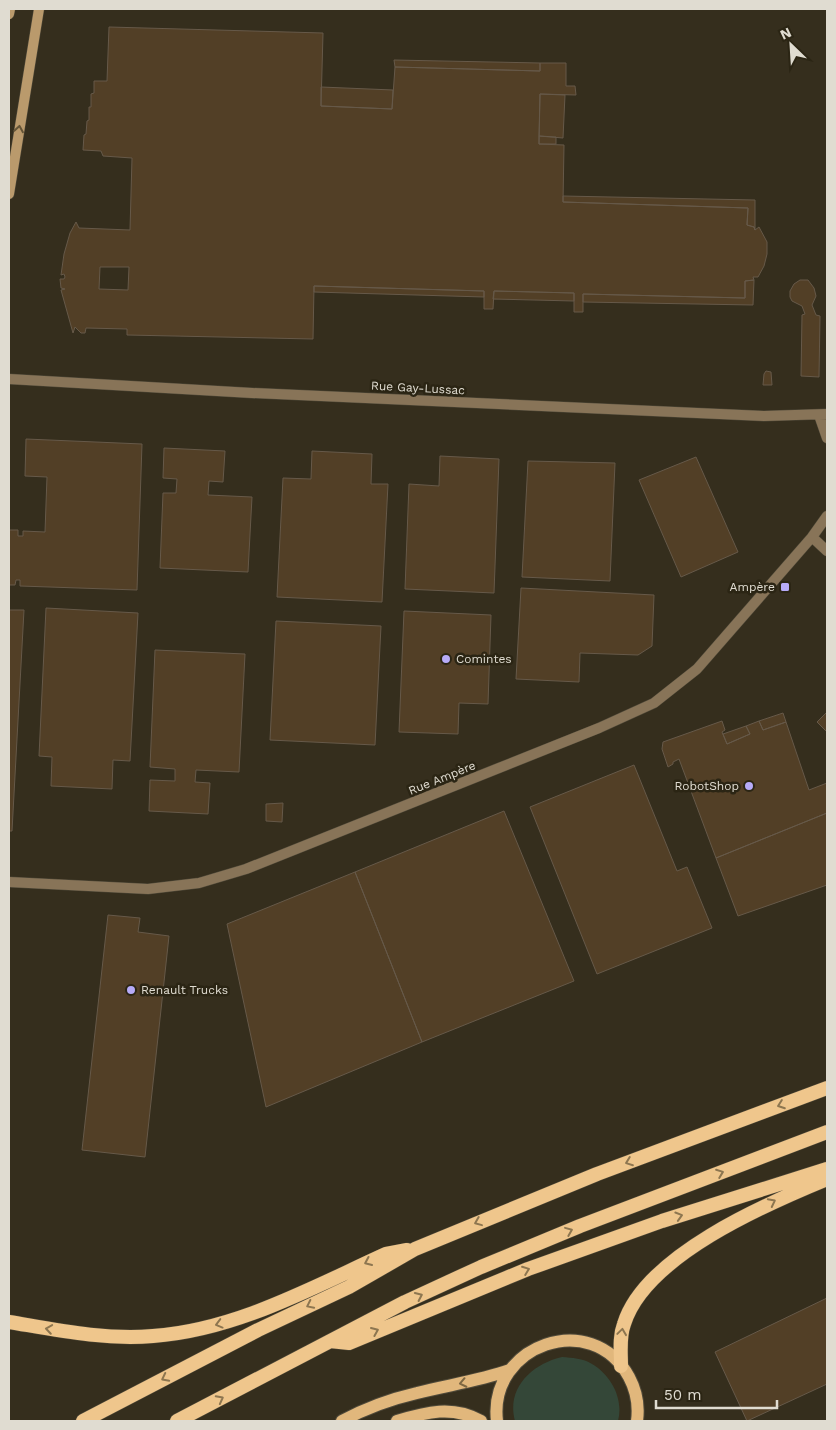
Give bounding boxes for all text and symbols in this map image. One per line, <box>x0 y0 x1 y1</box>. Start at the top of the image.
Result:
north arrow <box>766 20 816 70</box>
text: N <box>777 24 794 43</box>
one-way arrow <box>14 124 24 133</box>
street label: Rue Gay-Lussac <box>371 379 466 397</box>
place label: Ampère <box>730 580 775 594</box>
marker: Ampère <box>779 581 791 593</box>
place label: Comintes <box>456 652 512 666</box>
marker: Comintes <box>440 653 452 665</box>
street label: Rue Ampère <box>406 758 478 798</box>
place label: RobotShop <box>675 779 739 793</box>
marker: RobotShop <box>743 780 755 792</box>
place label: Renault Trucks <box>141 983 228 997</box>
marker: Renault Trucks <box>125 984 137 996</box>
one-way arrow <box>778 1099 786 1109</box>
one-way arrow <box>625 1155 634 1166</box>
one-way arrow <box>715 1168 724 1179</box>
one-way arrow <box>766 1198 775 1208</box>
one-way arrow <box>674 1211 683 1221</box>
one-way arrow <box>475 1217 483 1227</box>
one-way arrow <box>564 1227 572 1237</box>
one-way arrow <box>364 1255 373 1266</box>
one-way arrow <box>521 1266 530 1276</box>
one-way arrow <box>414 1291 423 1302</box>
one-way arrow <box>306 1299 315 1309</box>
one-way arrow <box>214 1318 223 1329</box>
one-way arrow <box>45 1324 53 1334</box>
one-way arrow <box>370 1327 379 1338</box>
one-way arrow <box>617 1328 627 1337</box>
one-way arrow <box>161 1372 170 1382</box>
one-way arrow <box>458 1377 467 1388</box>
scale bar <box>656 1378 777 1410</box>
text: 50 m <box>664 1386 701 1404</box>
one-way arrow <box>214 1395 223 1405</box>

